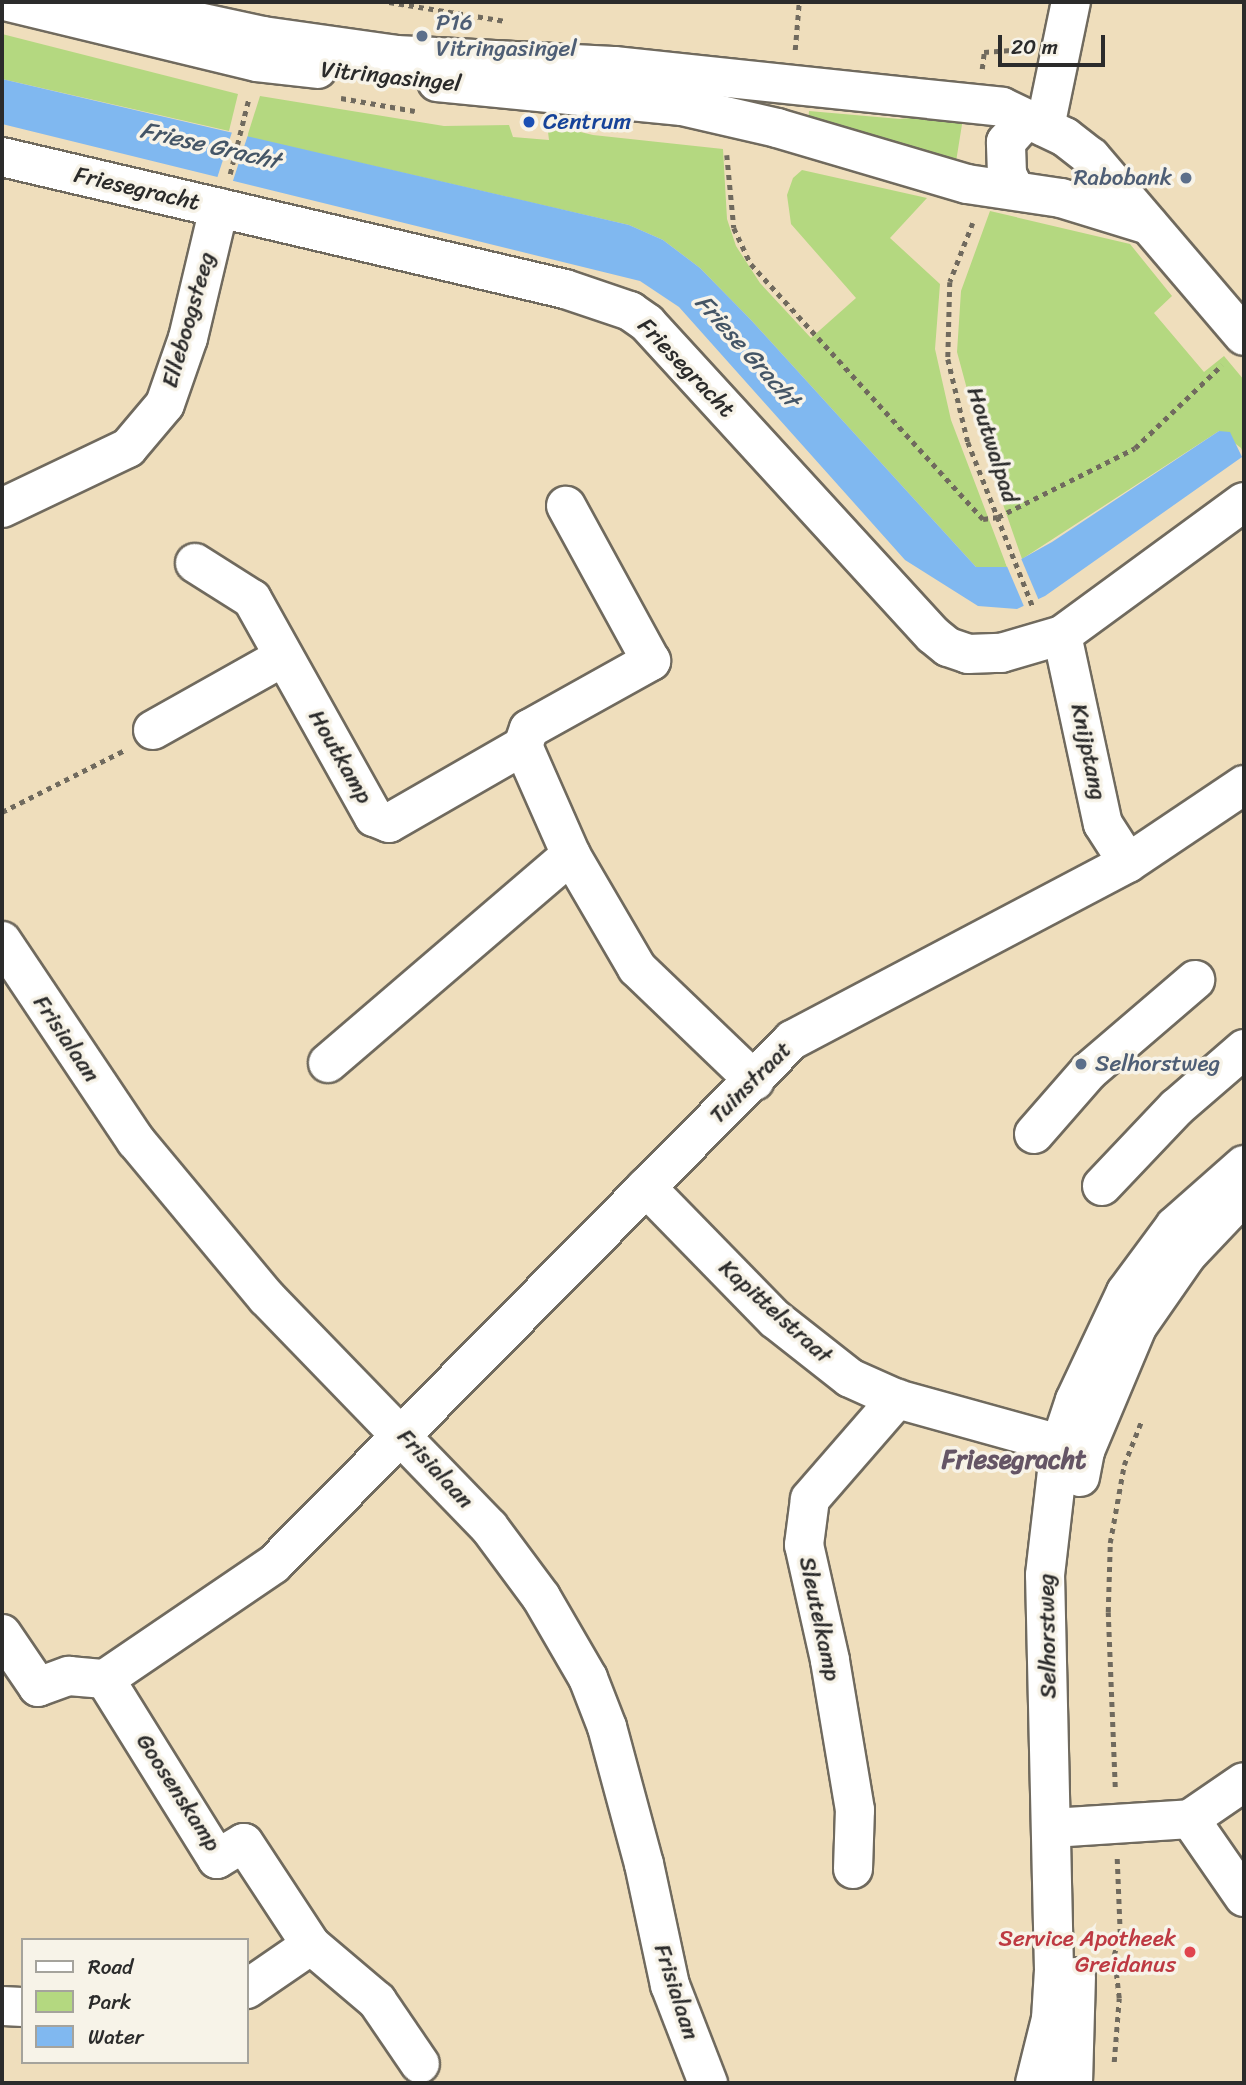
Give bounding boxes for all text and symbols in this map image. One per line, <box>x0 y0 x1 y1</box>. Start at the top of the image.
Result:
place label: P16 Vitringasingel <box>436 9 577 63</box>
scale bar <box>1001 21 1108 65</box>
marker: P16 Vitringasingel <box>414 28 430 44</box>
text: 20 m <box>1011 28 1058 66</box>
street label: Vitringasingel <box>319 56 463 98</box>
place label: Centrum <box>543 108 631 136</box>
marker: Centrum <box>521 114 537 130</box>
water label: Friese Gracht <box>137 116 283 176</box>
street label: Friesegracht <box>72 161 202 217</box>
place label: Rabobank <box>1074 164 1172 192</box>
marker: Rabobank <box>1178 170 1194 186</box>
street label: Elleboogsteeg <box>156 249 222 391</box>
water label: Friese Gracht <box>689 288 805 414</box>
street label: Friesegracht <box>632 312 740 424</box>
street label: Houtwalpad <box>960 384 1024 506</box>
street label: Knijptang <box>1064 701 1112 803</box>
street label: Houtkamp <box>302 705 378 809</box>
street label: Frisialaan <box>27 990 105 1088</box>
street label: Tuinstraat <box>704 1036 798 1130</box>
place label: Selhorstweg <box>1095 1050 1220 1078</box>
marker: Selhorstweg <box>1073 1056 1089 1072</box>
street label: Kapittelstraat <box>713 1254 837 1370</box>
street label: Frisialaan <box>391 1423 479 1515</box>
district label: Friesegracht <box>942 1444 1086 1476</box>
street label: Sleutelkamp <box>792 1554 846 1684</box>
street label: Selhorstweg <box>1033 1573 1063 1699</box>
street label: Goosenskamp <box>130 1729 226 1857</box>
place label: Service Apotheek Greidanus <box>999 1925 1176 1979</box>
legend <box>21 1938 248 2064</box>
street label: Frisialaan <box>648 1941 704 2043</box>
marker: Service Apotheek Greidanus <box>1182 1944 1198 1960</box>
text: Road <box>88 1948 133 1986</box>
text: Park <box>88 1983 131 2021</box>
text: Water <box>88 2018 143 2056</box>

